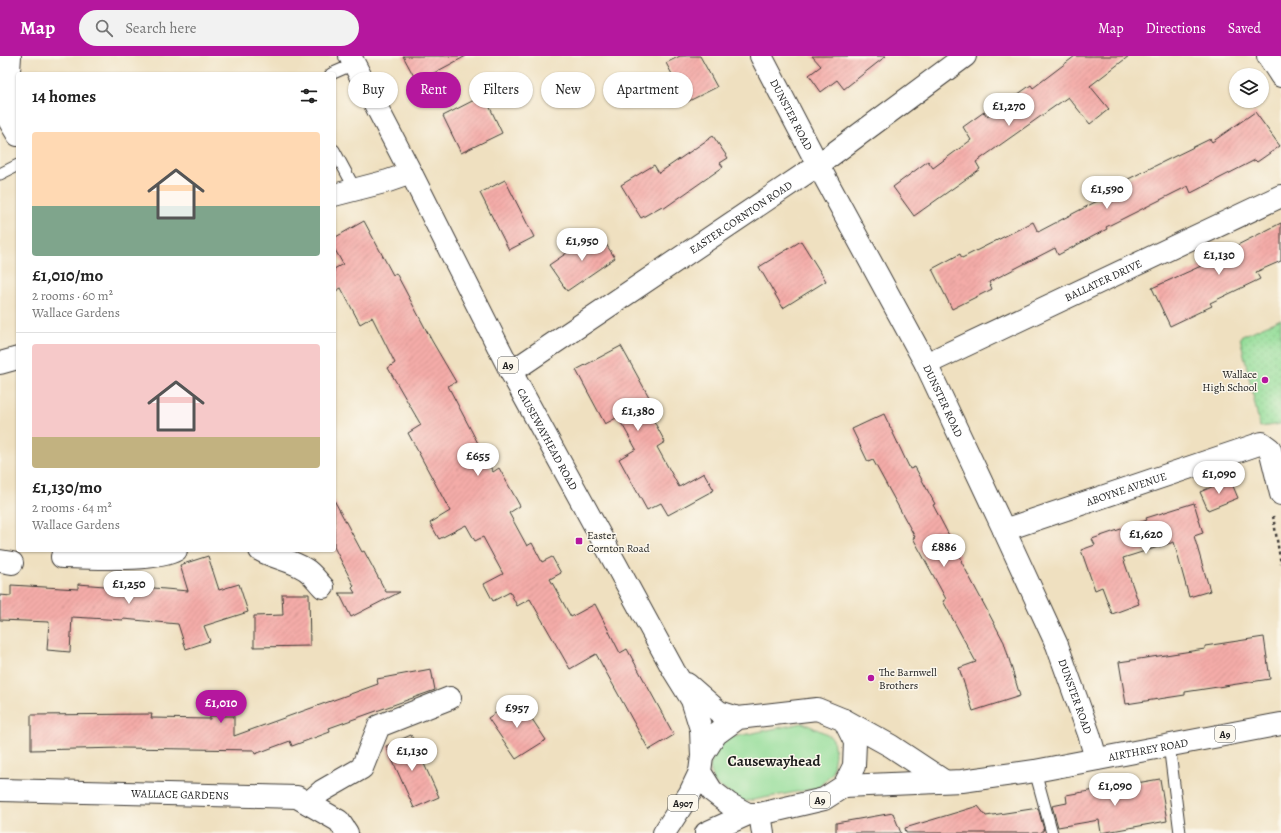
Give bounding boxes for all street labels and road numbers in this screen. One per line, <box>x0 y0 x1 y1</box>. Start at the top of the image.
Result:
street label: DUNSTER ROAD <box>766 76 816 153</box>
street label: EASTER CORNTON ROAD <box>687 177 796 258</box>
street label: BALLATER DRIVE <box>1062 256 1144 305</box>
road number: A9 <box>498 357 518 373</box>
street label: DUNSTER ROAD <box>919 362 966 440</box>
street label: CAUSEWAYHEAD ROAD <box>513 386 581 493</box>
street label: ABOYNE AVENUE <box>1083 469 1169 510</box>
street label: DUNSTER ROAD <box>1055 657 1095 736</box>
road number: A9 <box>1215 726 1235 742</box>
street label: AIRTHREY ROAD <box>1106 735 1190 765</box>
street label: WALLACE GARDENS <box>130 786 229 803</box>
road number: A9 <box>810 792 830 808</box>
road number: A907 <box>668 795 698 811</box>

